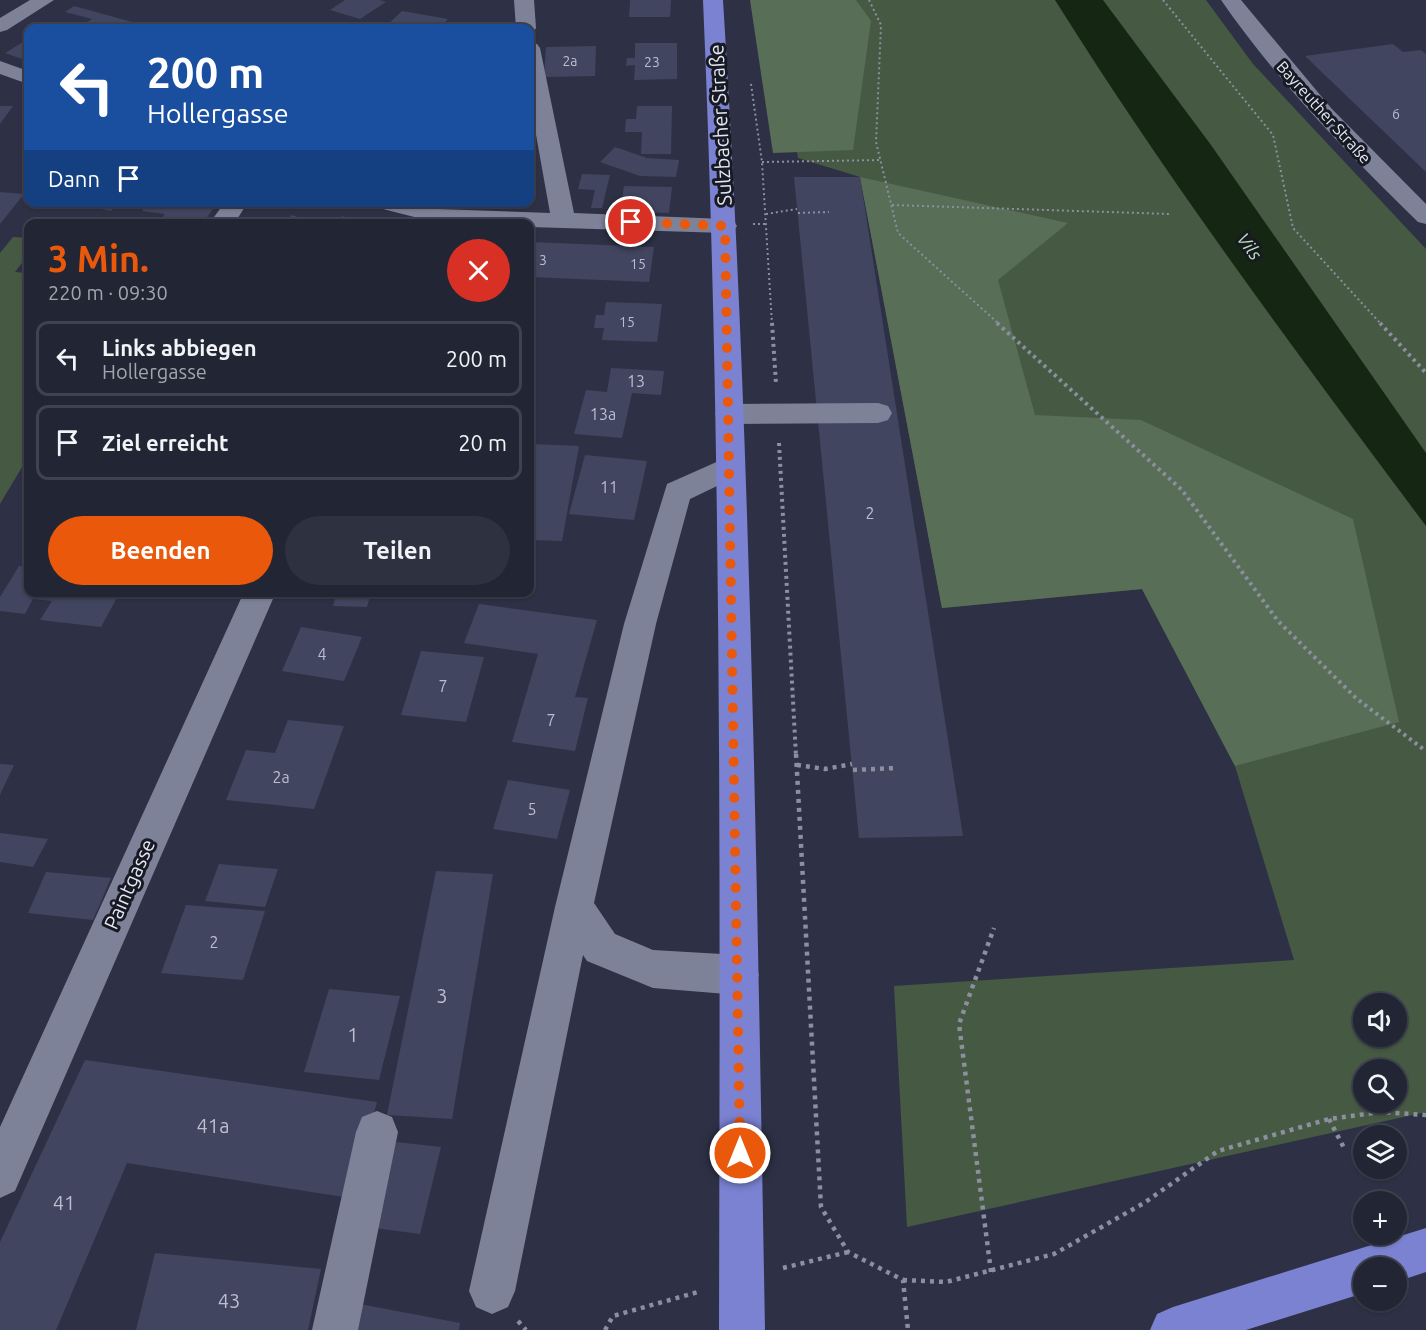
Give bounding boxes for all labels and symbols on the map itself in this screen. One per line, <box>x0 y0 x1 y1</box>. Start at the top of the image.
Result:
street label: Sulzbacher Straße <box>704 44 736 206</box>
house number: 2a <box>562 53 578 69</box>
house number: 23 <box>644 54 660 70</box>
street label: Bayreuther Straße <box>1273 57 1375 167</box>
house number: 6 <box>1392 106 1400 122</box>
pin <box>605 196 656 247</box>
water label: Vils <box>1234 229 1267 264</box>
house number: 3 <box>539 252 547 268</box>
house number: 15 <box>630 256 646 272</box>
house number: 15 <box>619 314 635 330</box>
house number: 13 <box>627 372 645 390</box>
house number: 13a <box>590 405 616 423</box>
house number: 11 <box>600 478 618 496</box>
house number: 2 <box>865 504 875 522</box>
house number: 4 <box>317 645 327 663</box>
house number: 7 <box>438 677 448 695</box>
house number: 7 <box>546 711 556 729</box>
house number: 2a <box>272 768 290 786</box>
house number: 5 <box>527 800 537 818</box>
street label: Paintgasse <box>99 835 159 933</box>
house number: 2 <box>209 933 219 951</box>
house number: 3 <box>436 984 448 1007</box>
house number: 1 <box>347 1023 359 1046</box>
house number: 41a <box>197 1114 229 1137</box>
position arrow <box>708 1121 772 1185</box>
house number: 41 <box>53 1191 75 1214</box>
house number: 43 <box>218 1289 240 1312</box>

